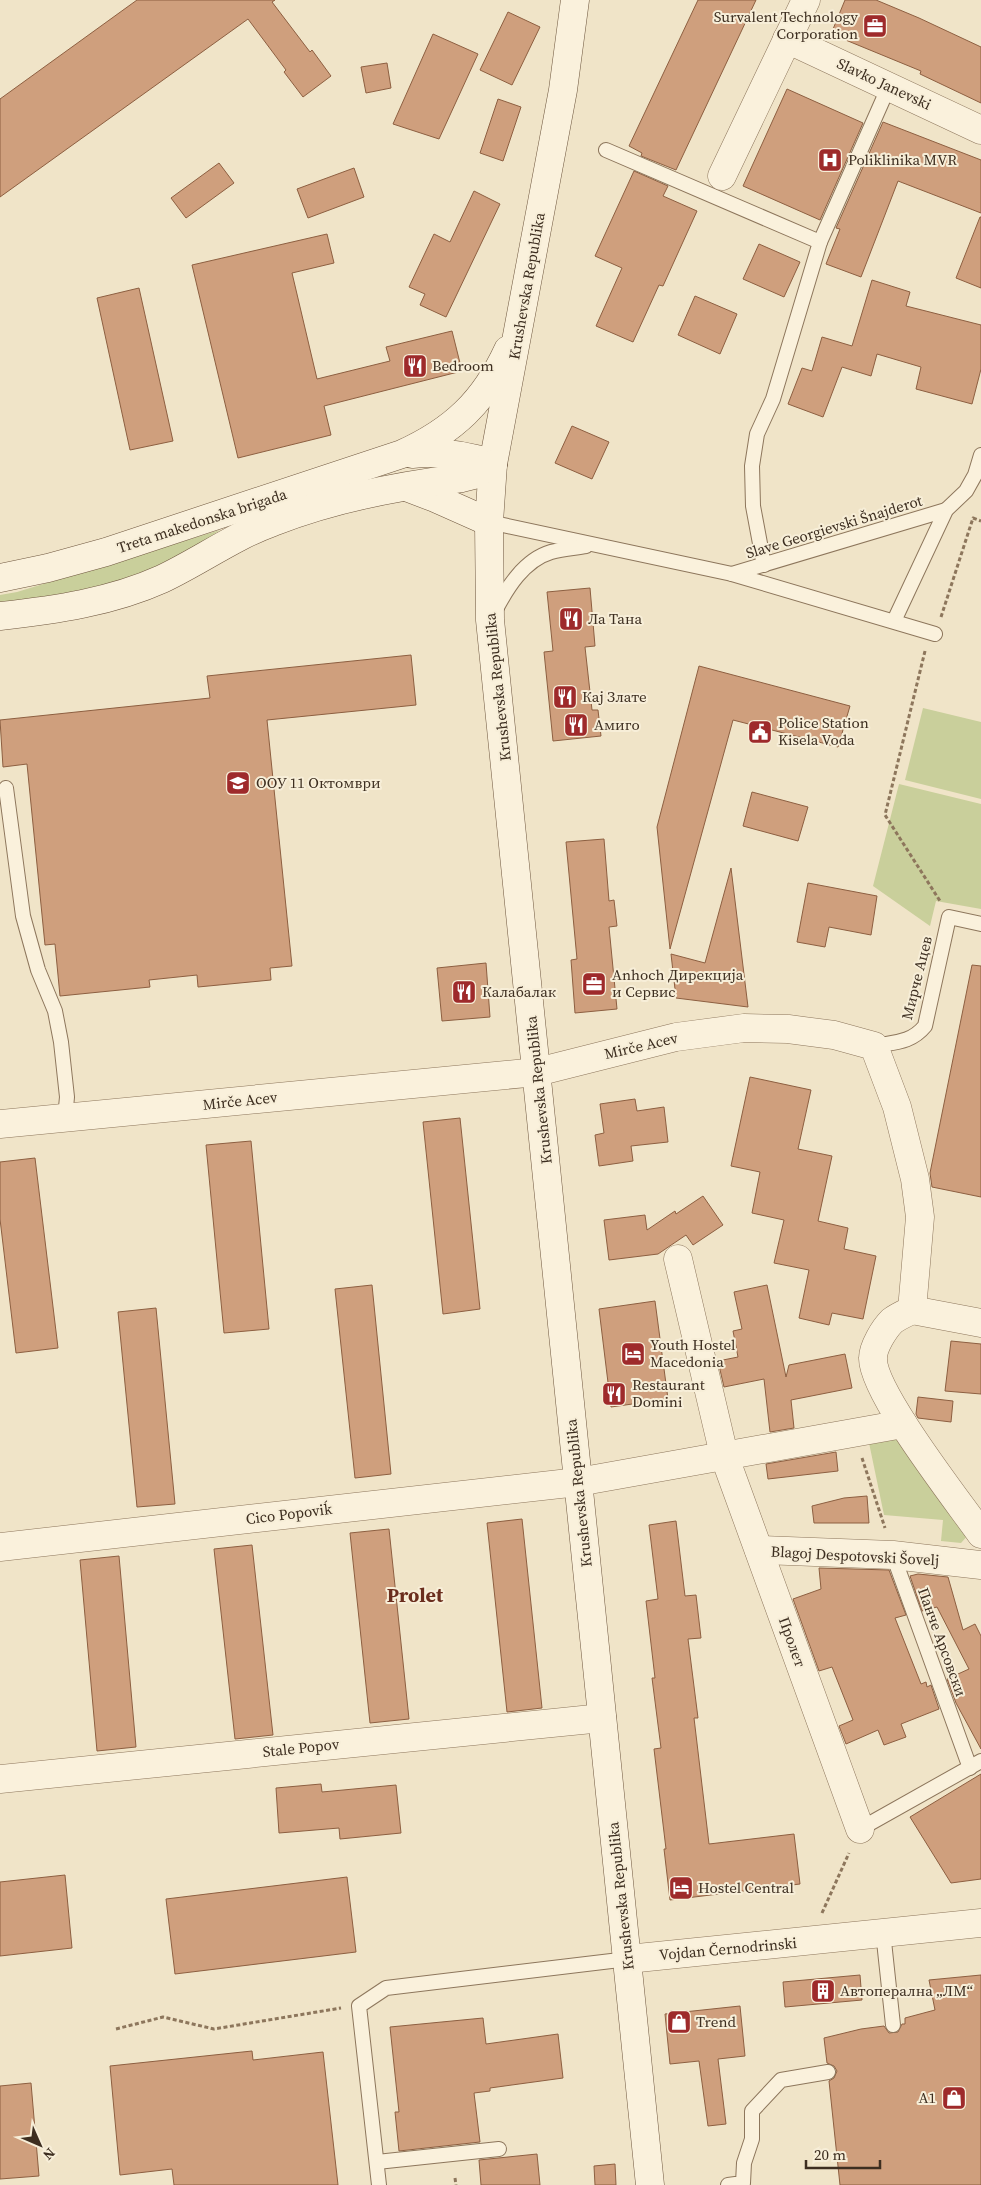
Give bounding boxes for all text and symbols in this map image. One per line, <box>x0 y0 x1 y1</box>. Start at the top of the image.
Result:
place label: Survalent Technology Corporation <box>714 6 858 44</box>
office icon: Survalent Technology Corporation <box>862 13 888 39</box>
street label: Slavko Janevski <box>834 52 935 115</box>
hospital icon: Poliklinika MVR <box>817 147 843 173</box>
place label: Poliklinika MVR <box>848 149 957 170</box>
street label: Krushevska Republika <box>503 210 550 361</box>
restaurant icon: Bedroom <box>402 353 428 379</box>
place label: Bedroom <box>432 355 494 376</box>
street label: Treta makedonska brigada <box>114 483 290 558</box>
street label: Slave Georgievski Šnajderot <box>743 490 925 563</box>
restaurant icon: Ла Тана <box>558 606 584 632</box>
place label: Ла Тана <box>588 608 642 629</box>
street label: Krushevska Republika <box>479 612 516 762</box>
restaurant icon: Кај Злате <box>552 684 578 710</box>
place label: Кај Злате <box>582 686 647 707</box>
restaurant icon: Амиго <box>563 712 589 738</box>
place label: Police Station Kisela Voda <box>778 712 869 750</box>
place label: Амиго <box>594 714 640 735</box>
public building icon: Police Station Kisela Voda <box>747 719 773 745</box>
school or university icon: ООУ 11 Октомври <box>225 770 251 796</box>
place label: ООУ 11 Октомври <box>256 772 381 793</box>
street label: Мирче Ацев <box>896 934 937 1022</box>
place label: Anhoch Дирекција и Сервис <box>612 964 744 1002</box>
office icon: Anhoch Дирекција и Сервис <box>581 971 607 997</box>
restaurant icon: Калабалак <box>451 979 477 1005</box>
place label: Калабалак <box>482 981 557 1002</box>
street label: Krushevska Republika <box>520 1015 557 1165</box>
street label: Mirče Acev <box>602 1027 680 1064</box>
street label: Mirče Acev <box>202 1086 279 1115</box>
place label: Youth Hostel Macedonia <box>650 1334 736 1372</box>
hotel icon: Youth Hostel Macedonia <box>620 1341 646 1367</box>
place label: Restaurant Domini <box>632 1374 705 1412</box>
restaurant icon: Restaurant Domini <box>601 1381 627 1407</box>
street label: Krushevska Republika <box>560 1418 597 1568</box>
street label: Cico Popoviḱ <box>245 1498 334 1529</box>
street label: Blagoj Despotovski Šovelj <box>770 1541 940 1570</box>
district label: Prolet <box>387 1581 444 1609</box>
street label: Панче Арсовски <box>913 1584 972 1700</box>
street label: Пролет <box>774 1614 811 1670</box>
street label: Stale Popov <box>262 1733 341 1762</box>
street label: Krushevska Republika <box>602 1821 639 1971</box>
hotel icon: Hostel Central <box>668 1875 694 1901</box>
place label: Hostel Central <box>698 1877 794 1898</box>
street label: Vojdan Černodrinski <box>658 1932 798 1965</box>
building icon: Автоперална „ЛМ“ <box>810 1978 836 2004</box>
place label: Автоперална „ЛМ“ <box>840 1980 973 2001</box>
shop icon: Trend <box>666 2009 692 2035</box>
place label: Trend <box>696 2011 737 2032</box>
shop icon: A1 <box>941 2085 967 2111</box>
place label: A1 <box>919 2087 936 2108</box>
north arrow <box>15 2120 65 2170</box>
scale bar <box>806 2138 880 2170</box>
text: N <box>39 2144 60 2165</box>
text: 20 m <box>814 2144 846 2165</box>

